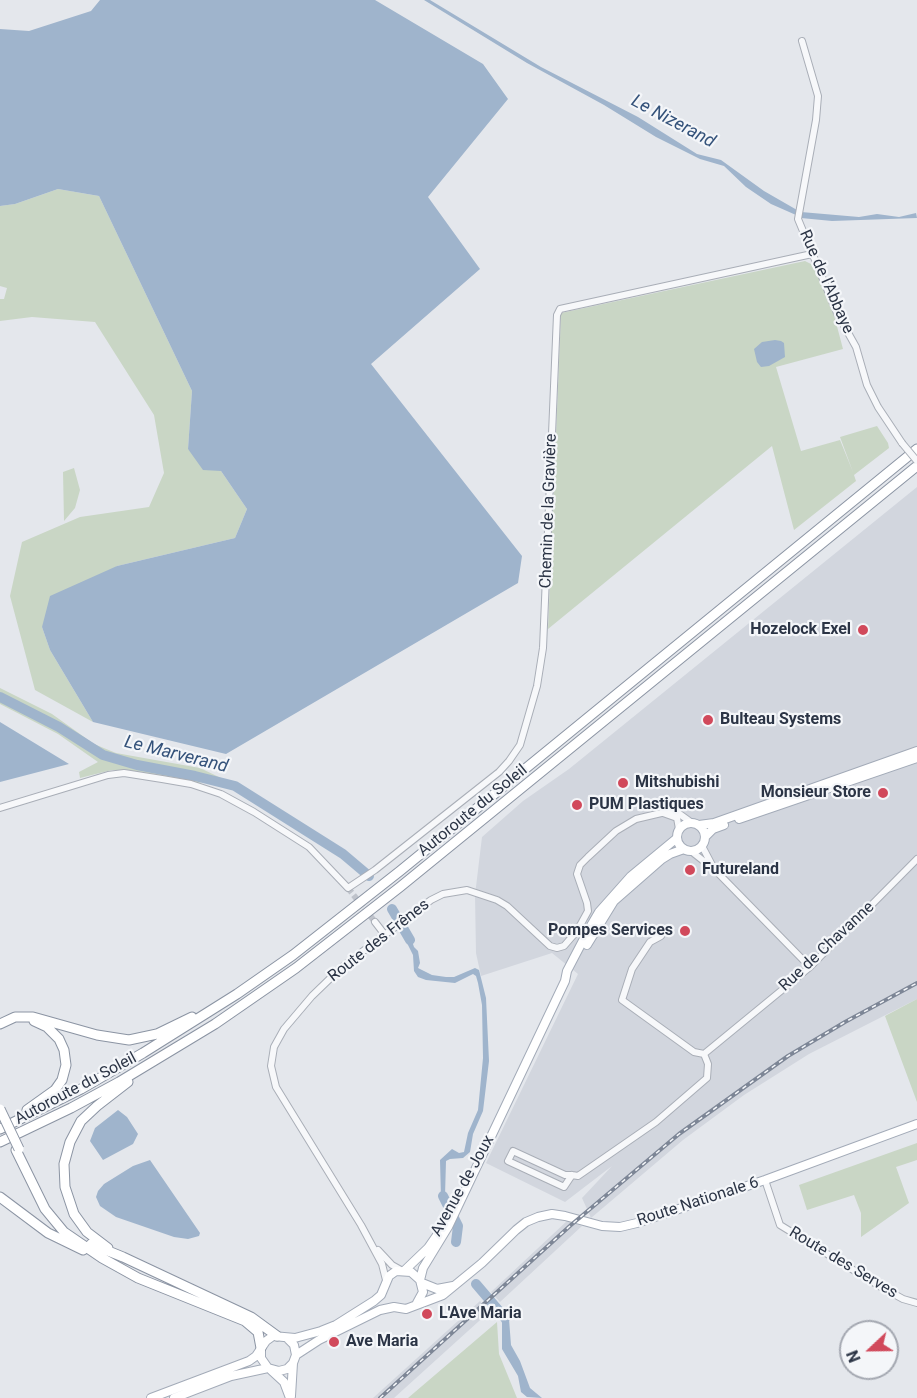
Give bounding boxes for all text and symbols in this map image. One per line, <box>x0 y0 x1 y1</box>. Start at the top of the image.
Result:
water label: Le Nizerand <box>627 91 719 153</box>
street label: Rue de l'Abbaye <box>795 227 857 337</box>
street label: Chemin de la Gravière <box>537 433 561 589</box>
place label: Hozelock Exel <box>750 620 851 640</box>
marker: Hozelock Exel <box>856 623 870 637</box>
place label: Bulteau Systems <box>720 710 841 730</box>
marker: Bulteau Systems <box>701 713 715 727</box>
water label: Le Marverand <box>122 732 230 778</box>
street label: Autoroute du Soleil <box>415 761 531 861</box>
place label: Mitshubishi <box>635 773 719 793</box>
marker: Mitshubishi <box>616 776 630 790</box>
place label: Monsieur Store <box>761 783 871 803</box>
marker: Monsieur Store <box>876 786 890 800</box>
place label: PUM Plastiques <box>589 795 704 815</box>
marker: PUM Plastiques <box>570 798 584 812</box>
place label: Futureland <box>702 860 779 880</box>
marker: Futureland <box>683 863 697 877</box>
street label: Route des Frênes <box>325 896 433 986</box>
street label: Rue de Chavanne <box>776 898 878 996</box>
place label: Pompes Services <box>548 921 673 941</box>
marker: Pompes Services <box>678 924 692 938</box>
street label: Autoroute du Soleil <box>12 1049 140 1129</box>
street label: Avenue de Joux <box>427 1132 499 1240</box>
street label: Route Nationale 6 <box>635 1173 761 1231</box>
street label: Route des Serves <box>785 1223 901 1303</box>
place label: L'Ave Maria <box>439 1304 522 1324</box>
marker: L'Ave Maria <box>420 1307 434 1321</box>
north arrow <box>839 1320 899 1380</box>
place label: Ave Maria <box>346 1332 418 1352</box>
marker: Ave Maria <box>327 1335 341 1349</box>
text: N <box>843 1347 865 1365</box>

